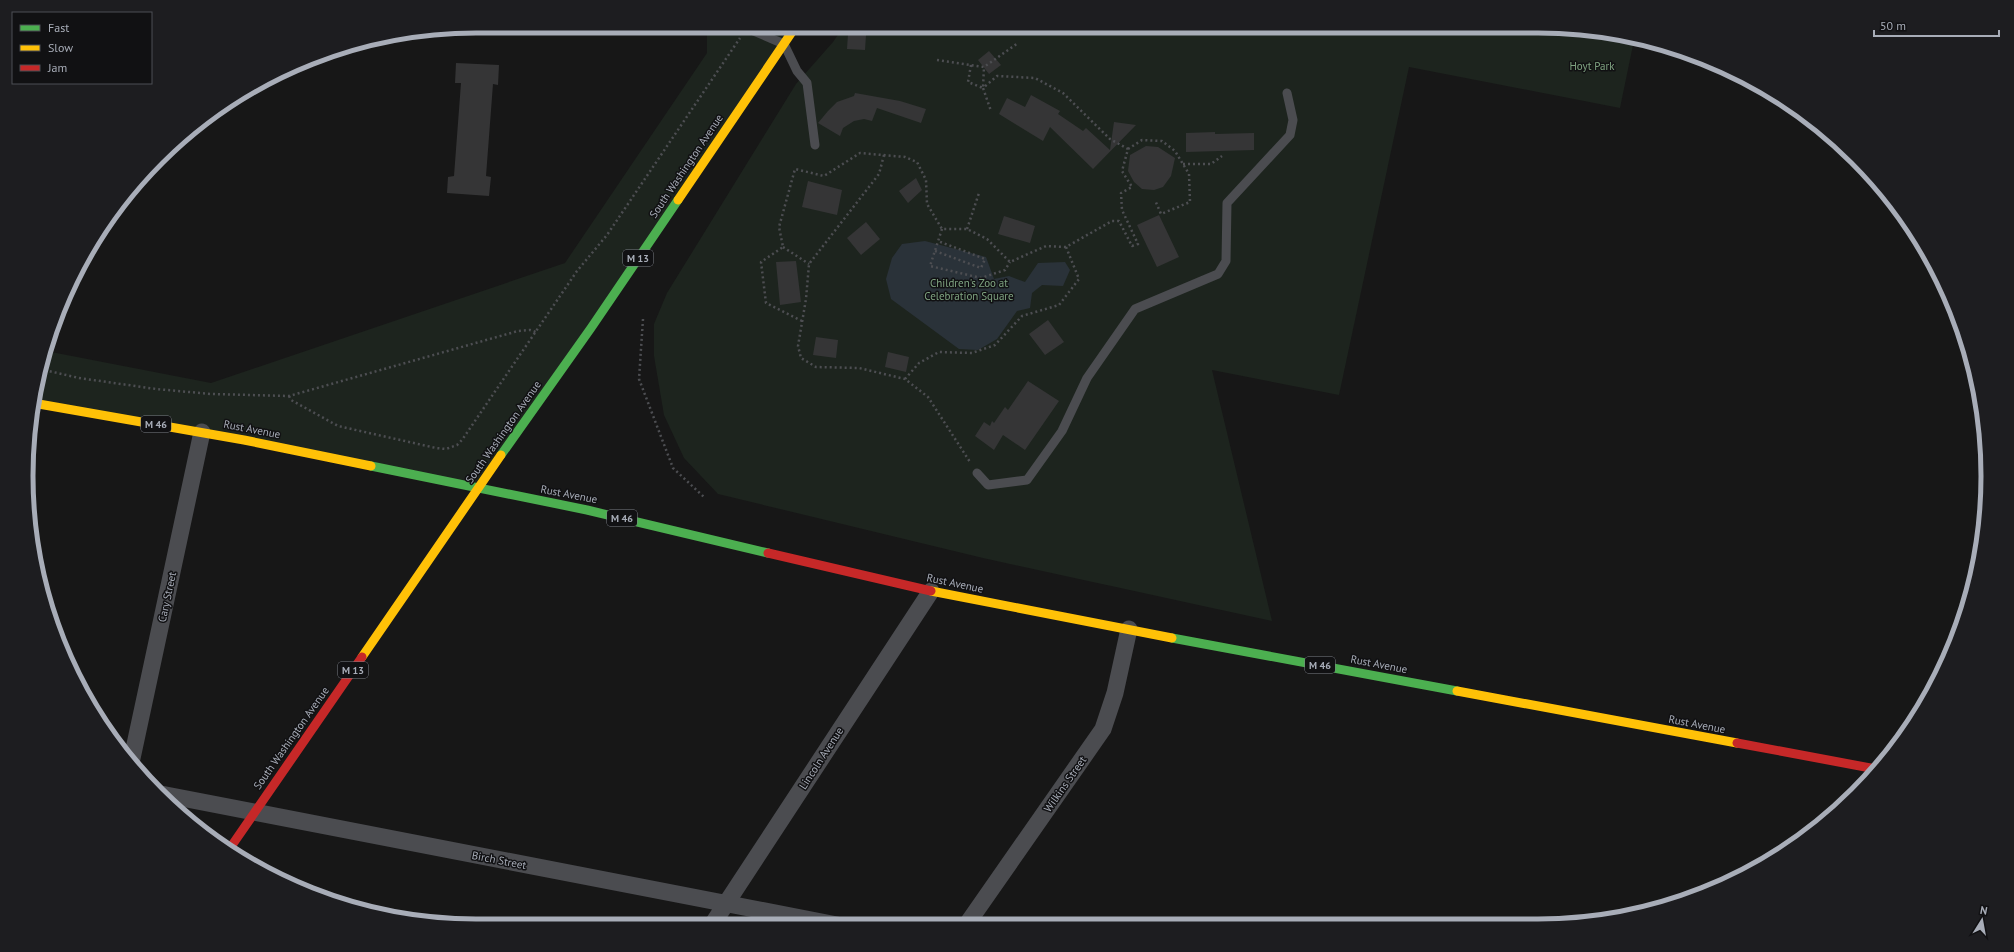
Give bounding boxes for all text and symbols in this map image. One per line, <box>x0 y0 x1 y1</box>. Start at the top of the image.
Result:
legend <box>12 12 152 84</box>
scale bar <box>1874 12 1999 38</box>
text: 50 m <box>1880 18 1906 33</box>
text: Fast <box>48 20 69 35</box>
text: Slow <box>48 40 73 55</box>
park label: Hoyt Park <box>1569 59 1615 73</box>
text: Jam <box>47 60 67 75</box>
street label: South Washington Avenue <box>646 111 726 221</box>
road number: M 13 <box>623 250 653 266</box>
park label: Children's Zoo at Celebration Square <box>924 276 1014 303</box>
street label: South Washington Avenue <box>462 378 544 486</box>
road number: M 46 <box>141 416 171 432</box>
street label: Rust Avenue <box>222 417 282 441</box>
street label: Rust Avenue <box>539 482 599 506</box>
road number: M 46 <box>607 510 637 526</box>
street label: Cary Street <box>155 570 179 623</box>
street label: Rust Avenue <box>925 570 985 596</box>
street label: Rust Avenue <box>1349 652 1409 676</box>
road number: M 46 <box>1305 657 1335 673</box>
road number: M 13 <box>338 662 368 678</box>
street label: South Washington Avenue <box>250 684 332 792</box>
street label: Rust Avenue <box>1667 712 1727 736</box>
street label: Lincoln Avenue <box>796 724 847 792</box>
street label: Wilkins Street <box>1041 753 1090 815</box>
street label: Birch Street <box>471 848 528 872</box>
north arrow <box>1962 900 2002 940</box>
text: N <box>1979 903 1989 918</box>

